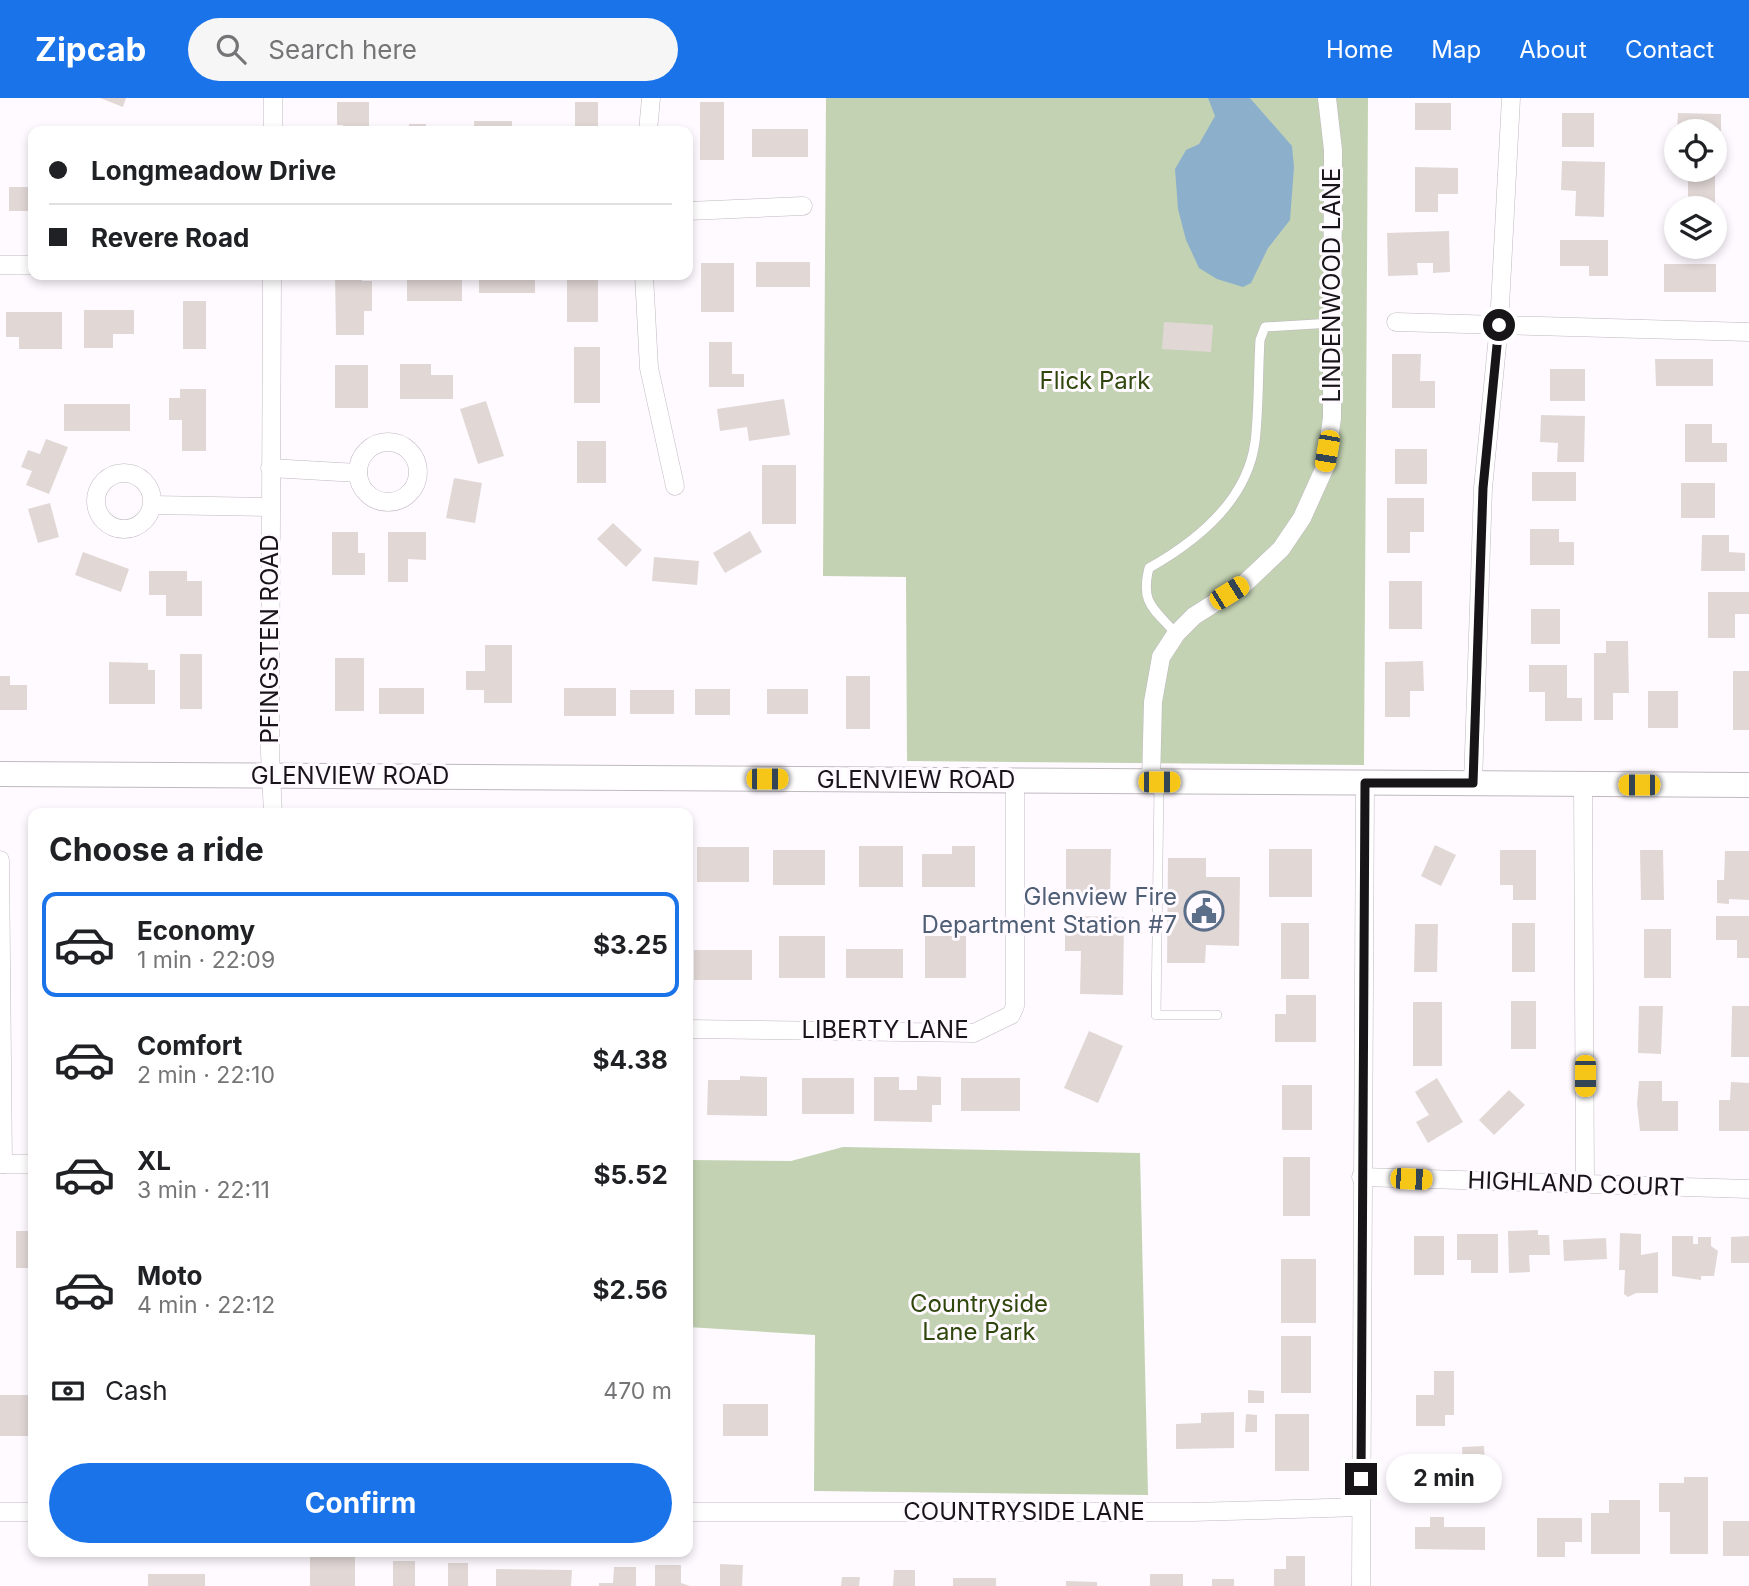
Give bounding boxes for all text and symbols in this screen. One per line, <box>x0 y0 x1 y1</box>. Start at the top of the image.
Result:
search box <box>188 18 678 81</box>
text: Zipcab <box>35 29 146 69</box>
icon: search <box>212 30 250 68</box>
text: Search here <box>268 34 417 65</box>
text: Home <box>1326 35 1393 64</box>
text: Map <box>1431 35 1481 64</box>
text: About <box>1519 35 1587 64</box>
text: Contact <box>1625 35 1714 64</box>
map controls <box>1664 119 1727 259</box>
button: locate <box>1664 119 1727 182</box>
text: Longmeadow Drive <box>91 155 336 186</box>
street label: LINDENWOOD LANE <box>1317 168 1346 402</box>
button: layers <box>1664 196 1727 259</box>
text: Revere Road <box>91 222 249 253</box>
route start <box>1483 309 1515 341</box>
park label: Flick Park <box>1040 366 1150 395</box>
car <box>1314 428 1341 474</box>
street label: PFINGSTEN ROAD <box>255 535 284 743</box>
car <box>1206 573 1253 613</box>
street label: GLENVIEW ROAD <box>251 761 449 790</box>
street label: GLENVIEW ROAD <box>817 765 1015 794</box>
car <box>747 769 789 790</box>
car <box>1139 772 1181 793</box>
car <box>1619 775 1661 796</box>
text: Choose a ride <box>49 830 264 869</box>
place label: Glenview Fire Department Station #7 <box>922 882 1177 939</box>
public building icon: Glenview Fire Department Station #7 <box>1183 890 1225 932</box>
icon: car <box>53 913 116 976</box>
text: Economy <box>137 915 255 946</box>
text: $3.25 <box>593 929 668 960</box>
text: 1 min · 22:09 <box>137 946 275 974</box>
street label: LIBERTY LANE <box>801 1015 969 1044</box>
icon: car <box>53 1028 116 1091</box>
text: Comfort <box>137 1030 242 1061</box>
text: $4.38 <box>592 1044 668 1075</box>
car <box>1575 1055 1596 1097</box>
text: 2 min · 22:10 <box>137 1061 275 1089</box>
icon: car <box>53 1143 116 1206</box>
text: XL <box>137 1145 171 1176</box>
text: $5.52 <box>593 1159 668 1190</box>
street label: HIGHLAND COURT <box>1467 1165 1685 1202</box>
car <box>1390 1168 1433 1190</box>
text: 3 min · 22:11 <box>137 1176 270 1204</box>
icon: car <box>53 1258 116 1321</box>
text: Moto <box>137 1260 202 1291</box>
text: $2.56 <box>593 1274 668 1305</box>
park label: Countryside Lane Park <box>910 1289 1048 1346</box>
text: 4 min · 22:12 <box>137 1291 275 1319</box>
icon: cash <box>49 1372 87 1410</box>
text: Cash <box>105 1375 168 1406</box>
text: 470 m <box>603 1377 672 1405</box>
callout: 2 min <box>1386 1454 1501 1504</box>
button: Confirm <box>49 1463 672 1543</box>
route end <box>1345 1463 1377 1495</box>
text: 2 min <box>1413 1464 1475 1492</box>
street label: COUNTRYSIDE LANE <box>903 1497 1145 1526</box>

